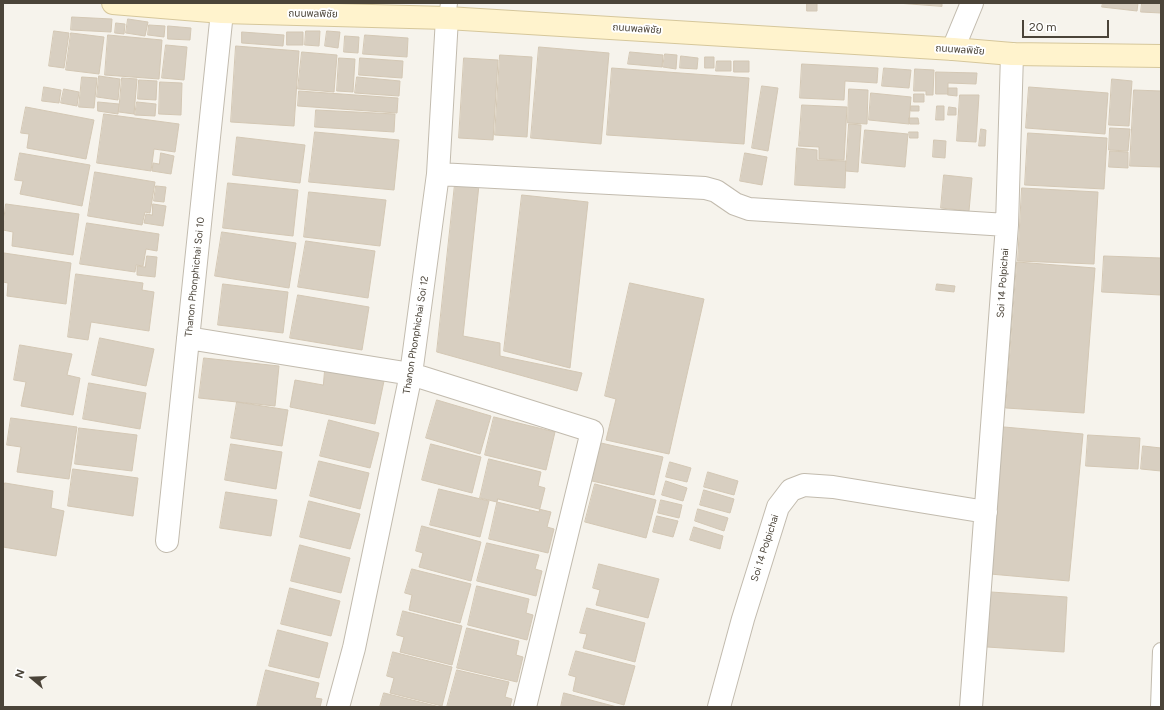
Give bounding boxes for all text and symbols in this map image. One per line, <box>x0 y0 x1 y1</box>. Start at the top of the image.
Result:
street label: ถนนพลพิชัย <box>288 8 338 20</box>
scale bar <box>1024 12 1111 38</box>
text: 20 m <box>1029 20 1057 34</box>
street label: ถนนพลพิชัย <box>612 21 662 37</box>
street label: ถนนพลพิชัย <box>935 42 985 58</box>
street label: Thanon Phonphichai Soi 10 <box>183 217 207 337</box>
street label: Soi 14 Polpichai <box>995 248 1011 318</box>
street label: Thanon Phonphichai Soi 12 <box>401 275 431 395</box>
street label: Soi 14 Polpichai <box>748 513 782 583</box>
north arrow <box>12 658 52 698</box>
text: N <box>13 668 28 680</box>

